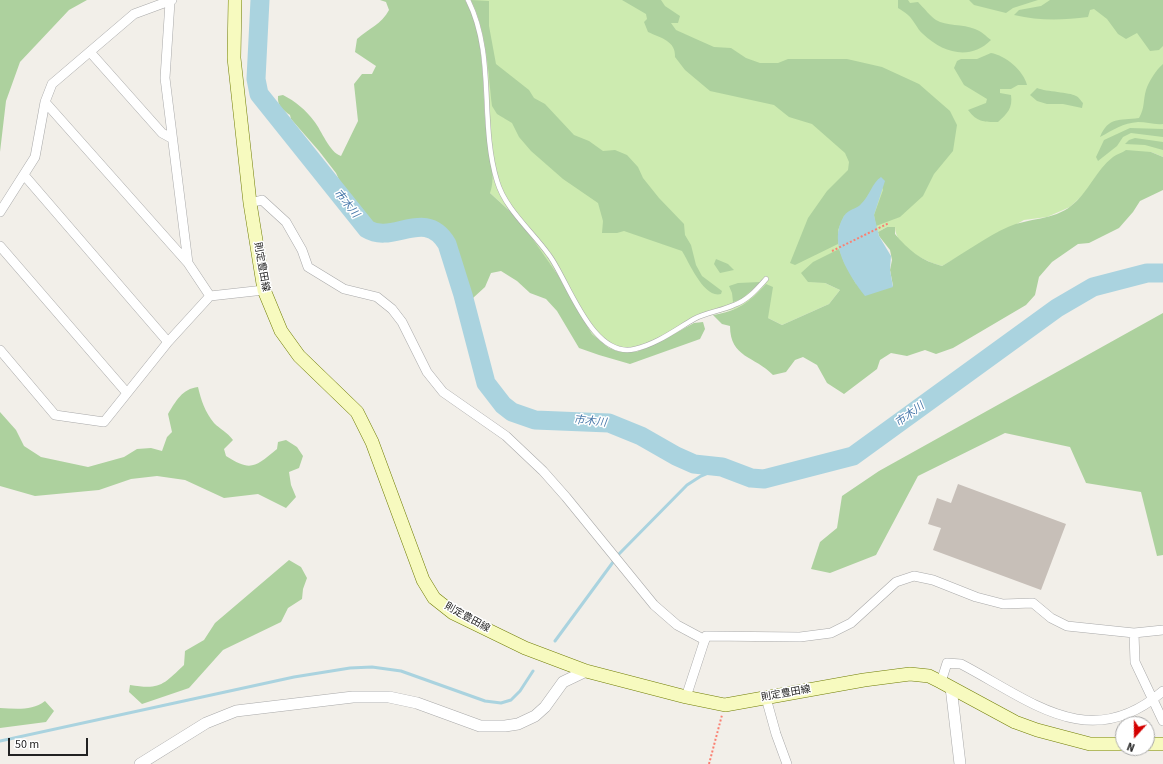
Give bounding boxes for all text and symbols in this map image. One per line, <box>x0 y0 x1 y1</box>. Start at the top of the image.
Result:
water label: 市木川 <box>330 187 362 221</box>
street label: 則定豊田線 <box>251 241 271 293</box>
water label: 市木川 <box>893 400 927 430</box>
water label: 市木川 <box>573 414 607 430</box>
street label: 則定豊田線 <box>442 601 492 635</box>
street label: 則定豊田線 <box>760 684 812 704</box>
north arrow <box>1115 716 1155 756</box>
scale bar <box>10 730 90 756</box>
text: 50 m <box>15 736 39 753</box>
text: N <box>1125 738 1137 755</box>

